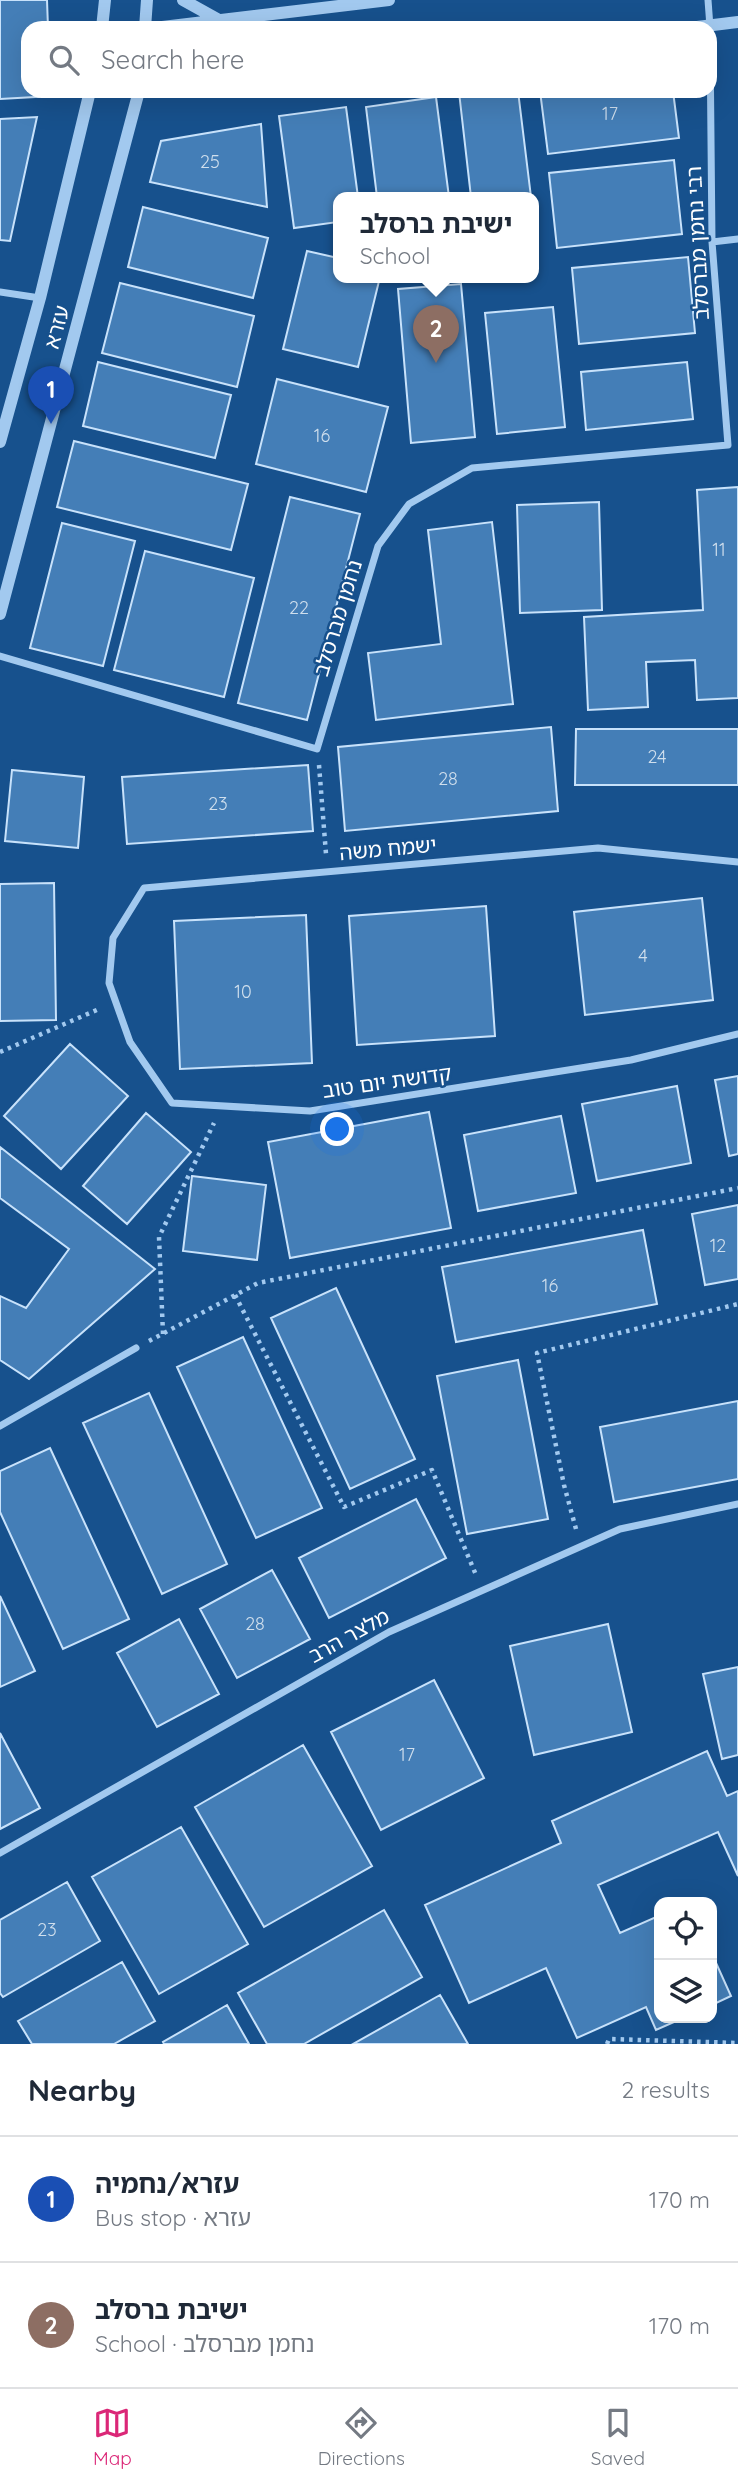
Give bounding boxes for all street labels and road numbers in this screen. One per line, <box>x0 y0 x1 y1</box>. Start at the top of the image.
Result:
street label: רבי נחמן מברסלב <box>680 165 714 321</box>
street label: עזרא <box>38 302 74 351</box>
street label: נחמן מברסלב <box>307 557 367 679</box>
street label: ישמח משה <box>338 831 438 865</box>
street label: קדושת יום טוב <box>321 1059 453 1103</box>
street label: מלצר הרב <box>303 1602 394 1668</box>

